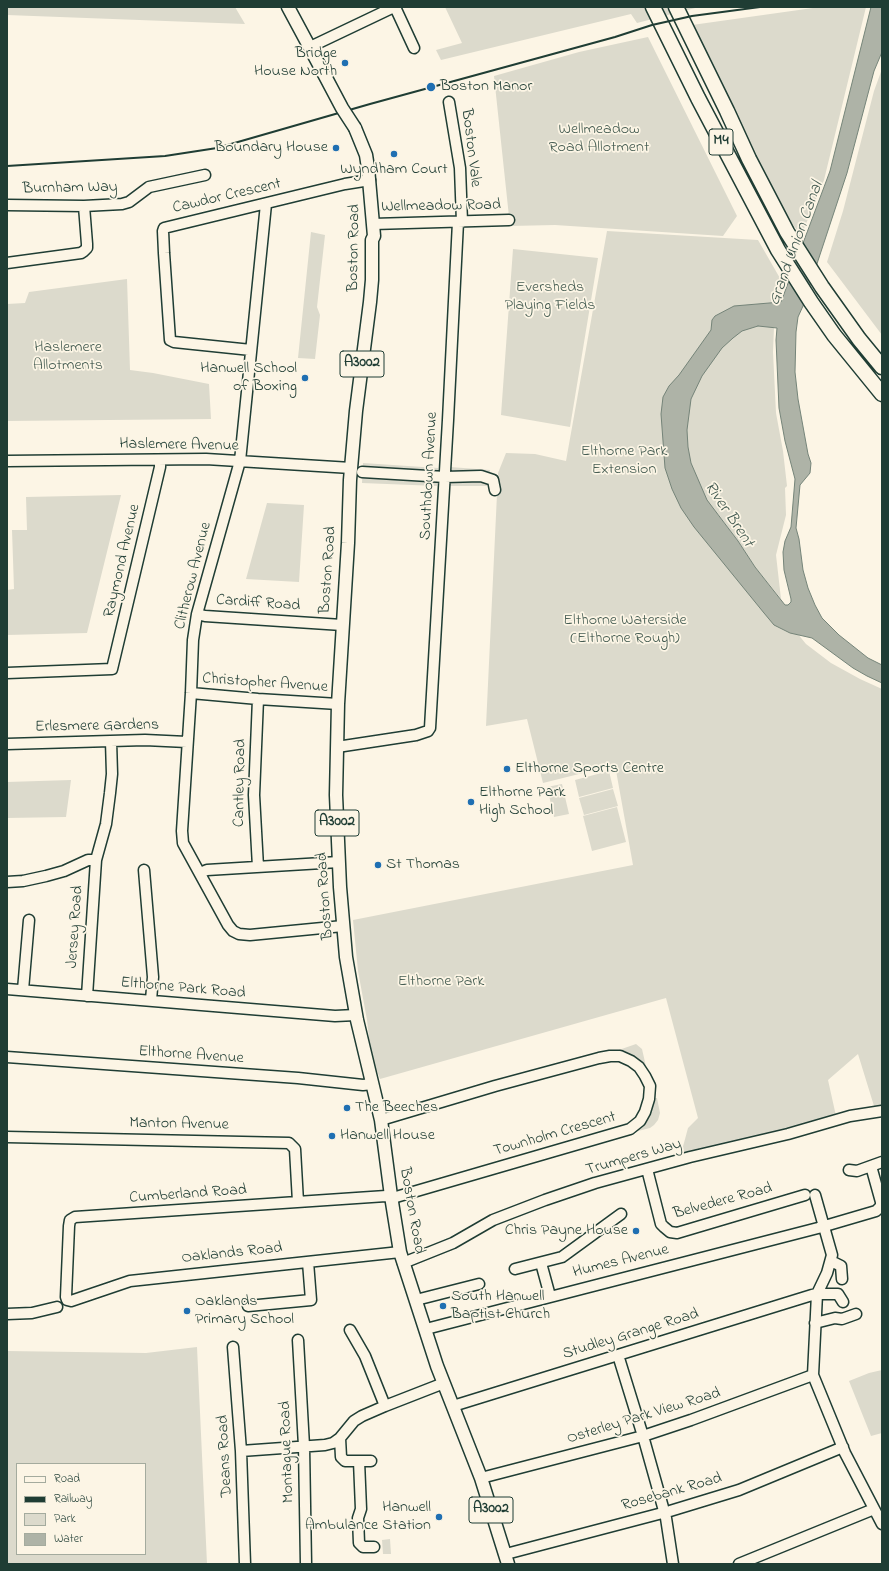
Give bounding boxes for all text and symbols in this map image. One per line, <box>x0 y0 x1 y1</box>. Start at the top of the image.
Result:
place label: Bridge House North <box>254 44 337 82</box>
marker: Bridge House North <box>340 58 350 68</box>
place label: Boston Manor <box>440 77 532 97</box>
marker: Boston Manor <box>425 81 437 93</box>
street label: Boston Vale <box>456 108 484 188</box>
park label: Wellmeadow Road Allotment <box>549 120 649 158</box>
road number: M4 <box>709 129 733 155</box>
place label: Boundary House <box>214 138 328 158</box>
marker: Boundary House <box>331 143 341 153</box>
marker: Wyndham Court <box>389 149 399 159</box>
place label: Wyndham Court <box>340 160 448 180</box>
street label: Cawdor Crescent <box>171 175 283 219</box>
street label: Burnham Way <box>22 179 118 199</box>
water label: Grand Union Canal <box>765 179 829 309</box>
street label: Wellmeadow Road <box>381 196 501 218</box>
street label: Boston Road <box>345 204 365 292</box>
park label: Eversheds Playing Fields <box>505 278 595 316</box>
park label: Haslemere Allotments <box>33 338 103 376</box>
road number: A3002 <box>340 351 384 377</box>
place label: Hanwell School of Boxing <box>200 359 297 397</box>
marker: Hanwell School of Boxing <box>300 373 310 383</box>
street label: Southdown Avenue <box>417 411 443 541</box>
street label: Haslemere Avenue <box>119 435 239 457</box>
park label: Elthorne Park Extension <box>581 442 667 480</box>
water label: River Brent <box>699 478 757 552</box>
street label: Raymond Avenue <box>101 502 145 620</box>
street label: Clitherow Avenue <box>171 520 217 632</box>
street label: Boston Road <box>316 526 342 614</box>
street label: Cardiff Road <box>215 591 301 617</box>
park label: Elthorne Waterside (Elthorne Rough) <box>563 611 687 649</box>
street label: Christopher Avenue <box>202 670 328 698</box>
street label: Erlesmere Gardens <box>35 716 159 738</box>
street label: Cantley Road <box>231 739 251 827</box>
place label: Elthorne Sports Centre <box>515 759 664 779</box>
marker: Elthorne Sports Centre <box>502 764 512 774</box>
place label: Elthorne Park High School <box>479 783 566 821</box>
marker: Elthorne Park High School <box>466 797 476 807</box>
road number: A3002 <box>315 810 359 836</box>
street label: Boston Road <box>313 852 339 940</box>
place label: St Thomas <box>386 855 460 875</box>
marker: St Thomas <box>373 860 383 870</box>
street label: Jersey Road <box>64 885 88 969</box>
park label: Elthorne Park <box>398 972 484 992</box>
street label: Elthorne Park Road <box>120 974 246 1004</box>
street label: Elthorne Avenue <box>138 1043 244 1069</box>
place label: The Beeches <box>355 1098 438 1118</box>
marker: The Beeches <box>342 1103 352 1113</box>
street label: Townholm Crescent <box>492 1108 618 1162</box>
street label: Manton Avenue <box>129 1115 229 1135</box>
place label: Hanwell House <box>340 1126 435 1146</box>
marker: Hanwell House <box>327 1131 337 1141</box>
street label: Trumpers Way <box>584 1135 684 1181</box>
street label: Boston Road <box>394 1166 428 1256</box>
street label: Belvedere Road <box>671 1180 775 1224</box>
street label: Cumberland Road <box>129 1181 247 1209</box>
place label: Chris Payne House <box>505 1221 628 1241</box>
marker: Chris Payne House <box>631 1226 641 1236</box>
street label: Oaklands Road <box>181 1239 283 1269</box>
street label: Humes Avenue <box>571 1241 671 1283</box>
place label: South Hanwell Baptist Church <box>451 1287 550 1325</box>
place label: Oaklands Primary School <box>195 1292 294 1330</box>
marker: South Hanwell Baptist Church <box>438 1301 448 1311</box>
street label: Studley Grange Road <box>561 1305 701 1365</box>
marker: Oaklands Primary School <box>182 1306 192 1316</box>
street label: Osterley Park View Road <box>565 1385 723 1449</box>
street label: Montague Road <box>277 1401 299 1503</box>
street label: Deans Road <box>214 1414 238 1498</box>
legend <box>16 1463 146 1555</box>
text: Road <box>54 1470 80 1488</box>
street label: Rosebank Road <box>620 1470 724 1516</box>
text: Railway <box>54 1490 92 1508</box>
road number: A3002 <box>469 1497 513 1523</box>
place label: Hanwell Ambulance Station <box>305 1498 431 1536</box>
text: Park <box>54 1510 76 1528</box>
marker: Hanwell Ambulance Station <box>434 1512 444 1522</box>
text: Water <box>54 1530 83 1548</box>

